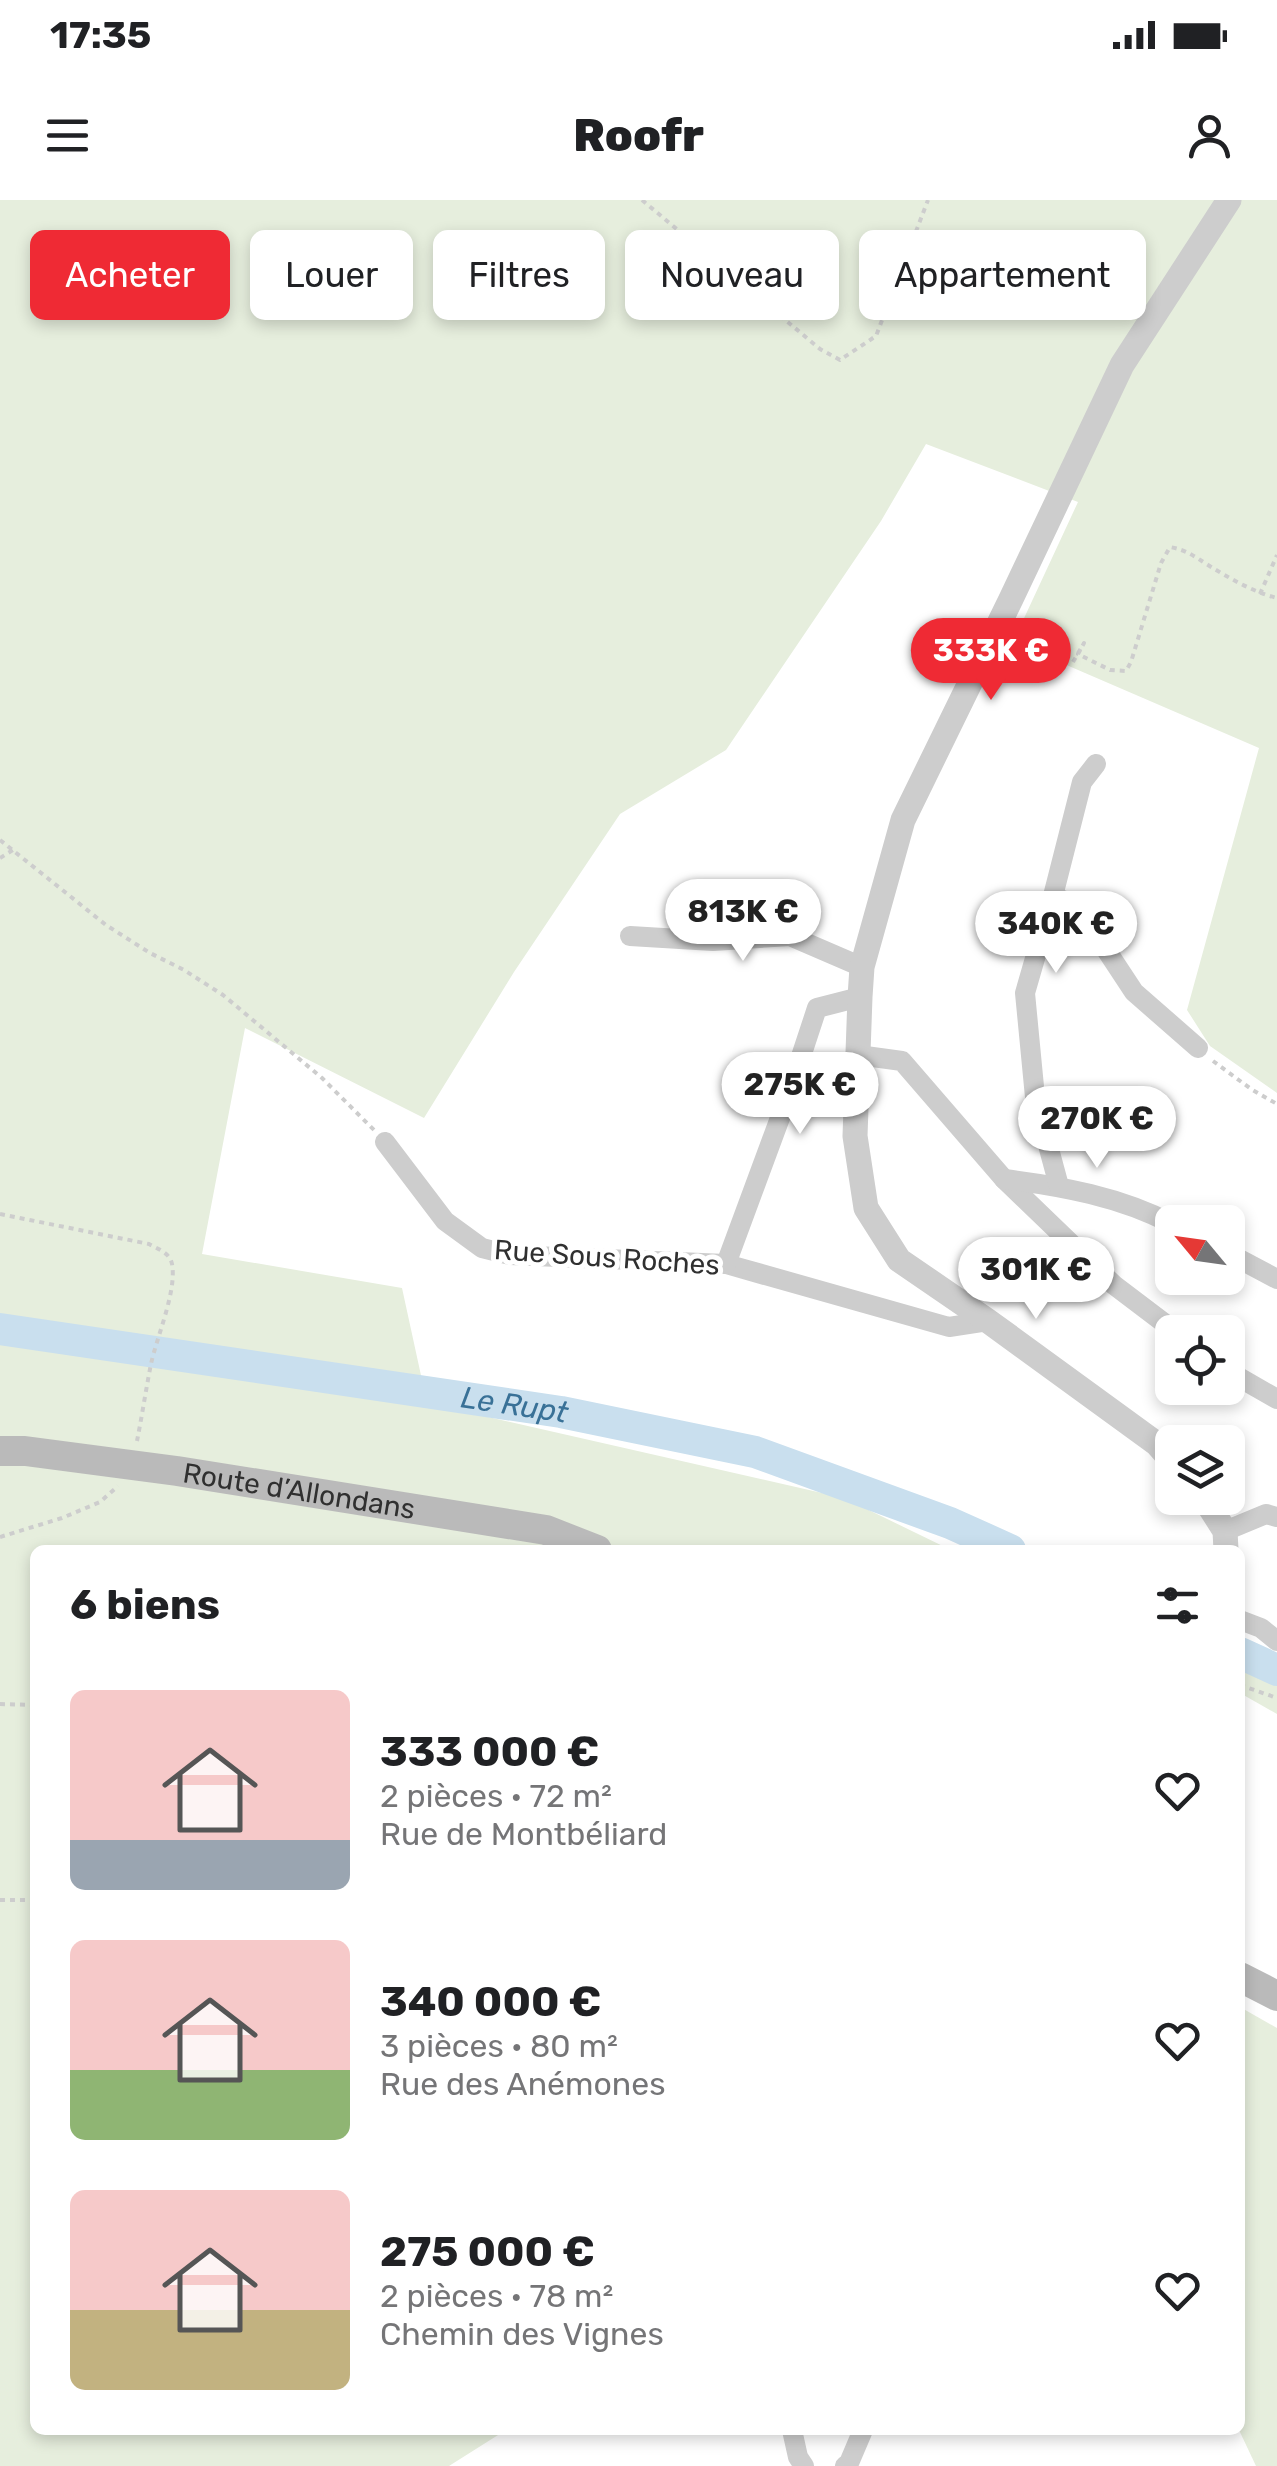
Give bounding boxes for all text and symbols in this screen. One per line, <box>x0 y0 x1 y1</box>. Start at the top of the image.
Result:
text: 17:35 <box>50 12 151 58</box>
icon: menu <box>40 108 95 163</box>
icon: person <box>1182 108 1237 163</box>
text: Roofr <box>573 109 704 162</box>
chip: Acheter <box>30 230 230 320</box>
chip: Louer <box>250 230 413 320</box>
chip: Filtres <box>433 230 605 320</box>
chip: Nouveau <box>625 230 839 320</box>
chip: Appartement <box>859 230 1146 320</box>
pin: 333K € <box>910 618 1072 703</box>
text: 333K € <box>933 631 1049 669</box>
pin: 813K € <box>662 879 824 964</box>
pin: 340K € <box>975 891 1137 976</box>
text: 813K € <box>687 892 799 930</box>
text: 340K € <box>997 904 1115 942</box>
pin: 275K € <box>719 1052 881 1137</box>
text: 275K € <box>744 1065 856 1103</box>
pin: 270K € <box>1016 1086 1178 1171</box>
text: 270K € <box>1040 1099 1154 1137</box>
north arrow <box>1155 1205 1245 1295</box>
map controls <box>1155 1205 1245 1515</box>
street label: Rue Sous Roches <box>493 1233 721 1282</box>
pin: 301K € <box>955 1237 1117 1322</box>
text: 301K € <box>980 1250 1092 1288</box>
button: locate <box>1155 1315 1245 1405</box>
water label: Le Rupt <box>459 1379 572 1431</box>
button: layers <box>1155 1425 1245 1515</box>
street label: Route d’Allondans <box>181 1456 417 1526</box>
icon: filters <box>1150 1578 1205 1633</box>
text: 6 biens <box>70 1580 220 1630</box>
text: 333 000 € <box>380 1727 600 1777</box>
icon: home <box>150 1730 270 1850</box>
icon: heart <box>1150 1763 1205 1818</box>
text: 2 pièces · 72 m² <box>380 1777 612 1815</box>
text: Rue de Montbéliard <box>380 1815 667 1853</box>
text: 340 000 € <box>380 1977 601 2027</box>
icon: home <box>150 1980 270 2100</box>
icon: heart <box>1150 2013 1205 2068</box>
text: 3 pièces · 80 m² <box>380 2027 618 2065</box>
text: Rue des Anémones <box>380 2065 665 2103</box>
text: 275 000 € <box>380 2227 595 2277</box>
icon: home <box>150 2230 270 2350</box>
icon: heart <box>1150 2263 1205 2318</box>
text: 2 pièces · 78 m² <box>380 2277 613 2315</box>
text: Chemin des Vignes <box>380 2315 664 2353</box>

